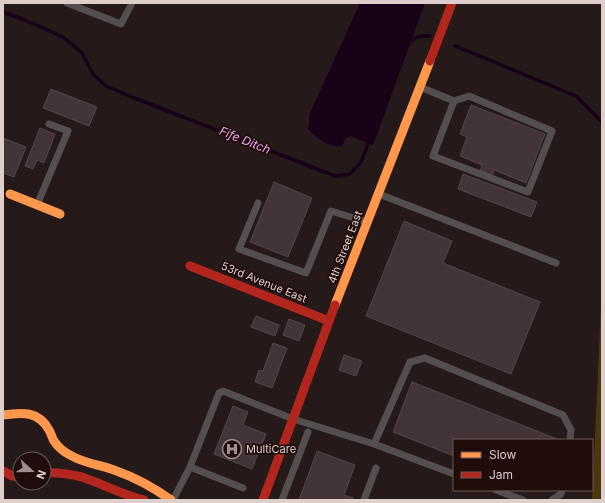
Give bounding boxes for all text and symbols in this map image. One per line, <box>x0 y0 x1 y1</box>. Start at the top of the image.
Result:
water label: Fife Ditch <box>217 123 273 157</box>
street label: 4th Street East <box>325 208 365 285</box>
street label: 53rd Avenue East <box>219 258 309 306</box>
hospital icon: MultiCare <box>221 438 243 460</box>
legend <box>453 439 593 491</box>
place label: MultiCare <box>246 442 296 456</box>
text: Slow <box>489 447 517 462</box>
north arrow <box>12 451 52 491</box>
text: Jam <box>489 467 513 482</box>
text: N <box>33 468 49 481</box>

